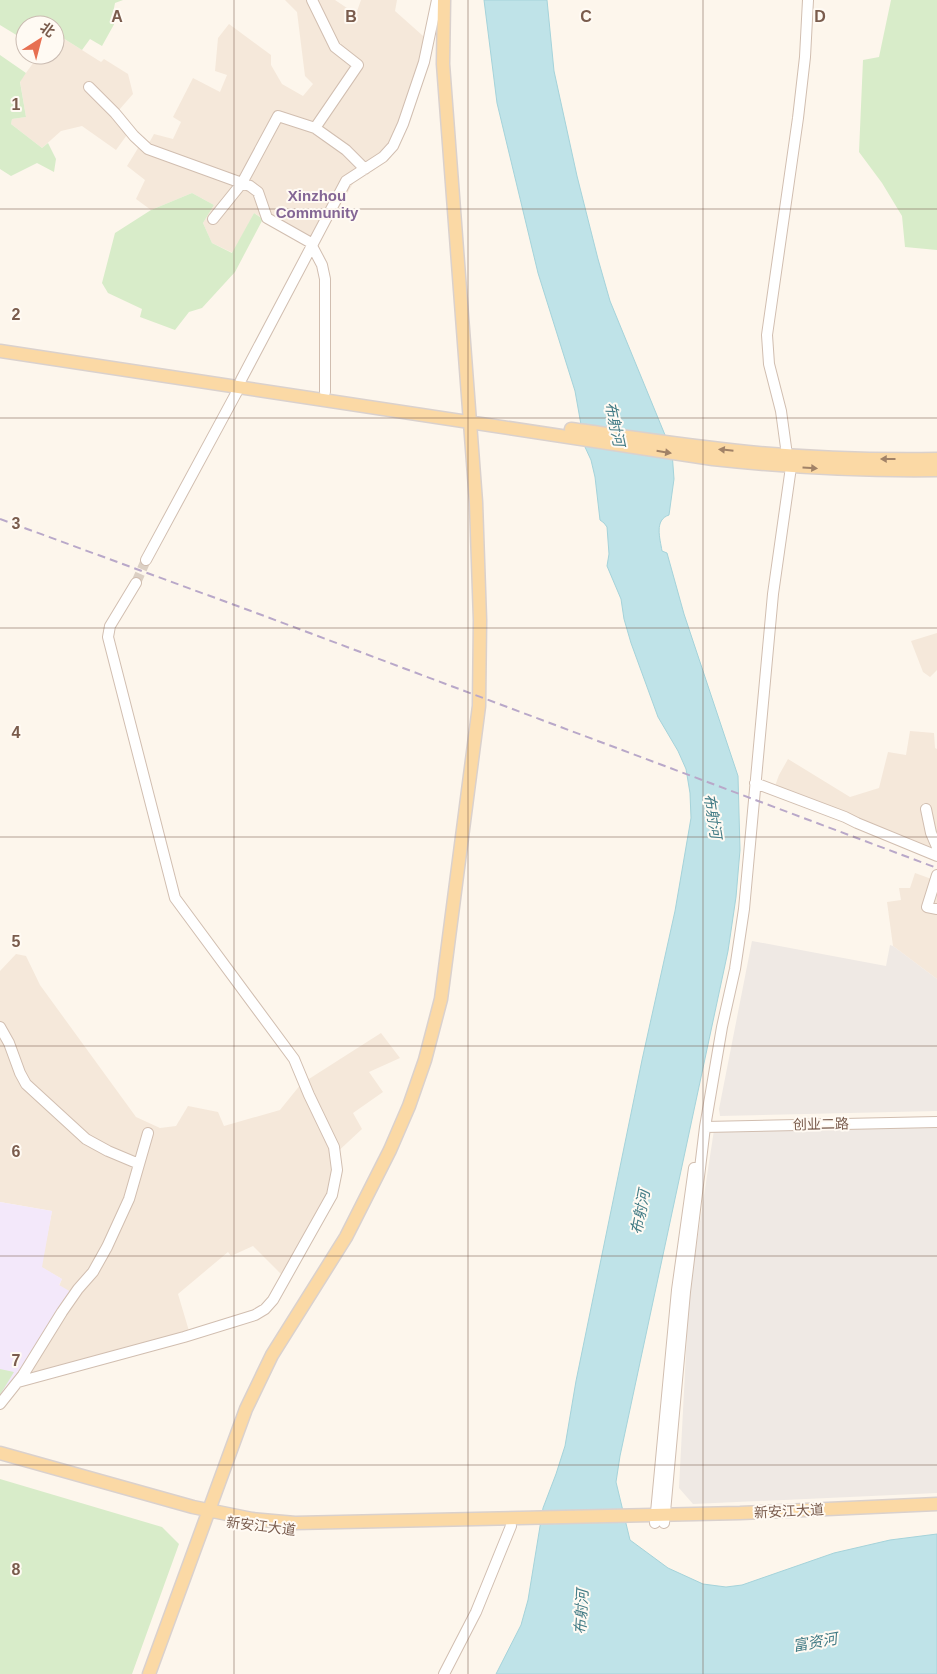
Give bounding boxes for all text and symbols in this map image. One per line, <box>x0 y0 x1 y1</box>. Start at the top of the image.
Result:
text: A <box>111 8 123 25</box>
text: B <box>345 8 357 25</box>
text: C <box>580 8 592 25</box>
text: D <box>814 8 826 25</box>
north arrow <box>15 15 65 65</box>
text: 北 <box>37 19 58 40</box>
text: 1 <box>12 96 21 113</box>
district label: Xinzhou Community <box>276 187 359 221</box>
text: 2 <box>12 306 21 323</box>
water label: 布射河 <box>602 400 629 451</box>
one-way arrow <box>718 446 734 454</box>
one-way arrow <box>657 448 673 456</box>
one-way arrow <box>880 455 896 463</box>
one-way arrow <box>802 464 818 472</box>
text: 3 <box>12 515 21 532</box>
text: 4 <box>12 724 21 741</box>
water label: 布射河 <box>701 792 725 843</box>
text: 5 <box>12 933 21 950</box>
street label: 创业二路 <box>793 1116 849 1132</box>
text: 6 <box>12 1143 21 1160</box>
water label: 布射河 <box>627 1185 653 1236</box>
text: 7 <box>12 1352 21 1369</box>
street label: 新安江大道 <box>754 1501 824 1521</box>
street label: 新安江大道 <box>225 1514 297 1538</box>
text: 8 <box>12 1561 21 1578</box>
water label: 布射河 <box>571 1586 591 1635</box>
water label: 富资河 <box>791 1629 842 1654</box>

